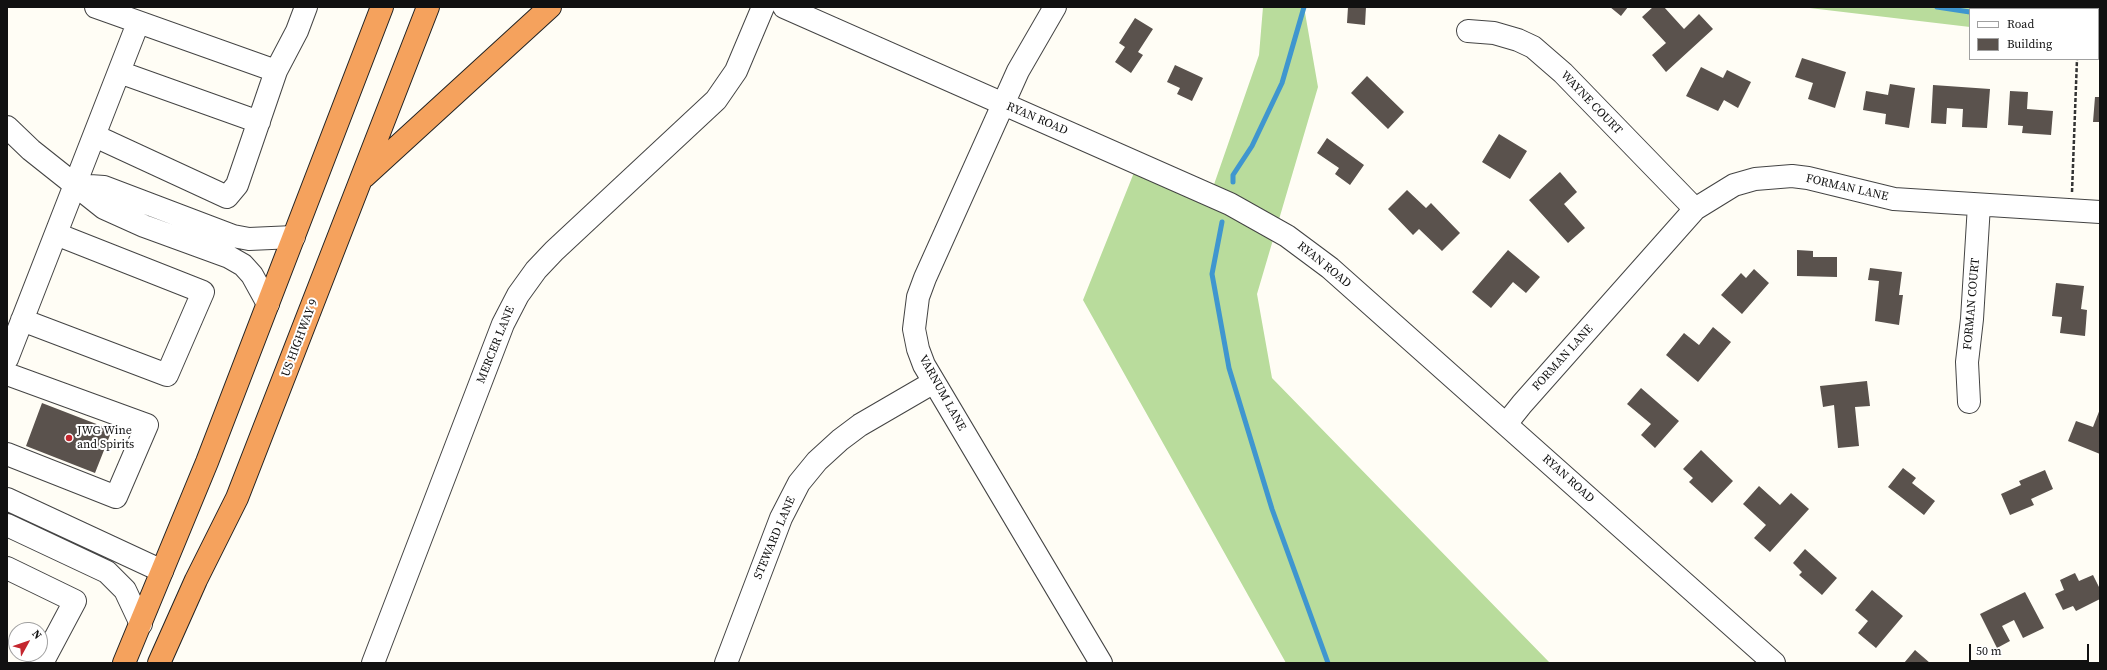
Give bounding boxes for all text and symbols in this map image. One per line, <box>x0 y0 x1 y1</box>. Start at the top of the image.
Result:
legend <box>1969 8 2099 60</box>
text: Road <box>2007 16 2034 32</box>
text: Building <box>2007 36 2052 52</box>
street label: WAYNE COURT <box>1557 68 1625 138</box>
street label: RYAN ROAD <box>1004 100 1070 138</box>
street label: FORMAN LANE <box>1804 172 1890 204</box>
street label: RYAN ROAD <box>1294 239 1354 291</box>
street label: FORMAN COURT <box>1961 257 1983 351</box>
street label: US HIGHWAY 9 <box>279 297 321 379</box>
street label: MERCER LANE <box>474 304 518 386</box>
street label: FORMAN LANE <box>1530 322 1596 394</box>
street label: VARNUM LANE <box>915 353 969 433</box>
place label: JWG Wine and Spirits <box>77 424 134 452</box>
marker: JWG Wine and Spirits <box>64 433 74 443</box>
street label: RYAN ROAD <box>1539 452 1597 506</box>
street label: STEWARD LANE <box>751 494 799 582</box>
north arrow <box>8 622 48 662</box>
text: N <box>28 627 45 642</box>
scale bar <box>1971 636 2091 662</box>
text: 50 m <box>1976 643 2002 659</box>

